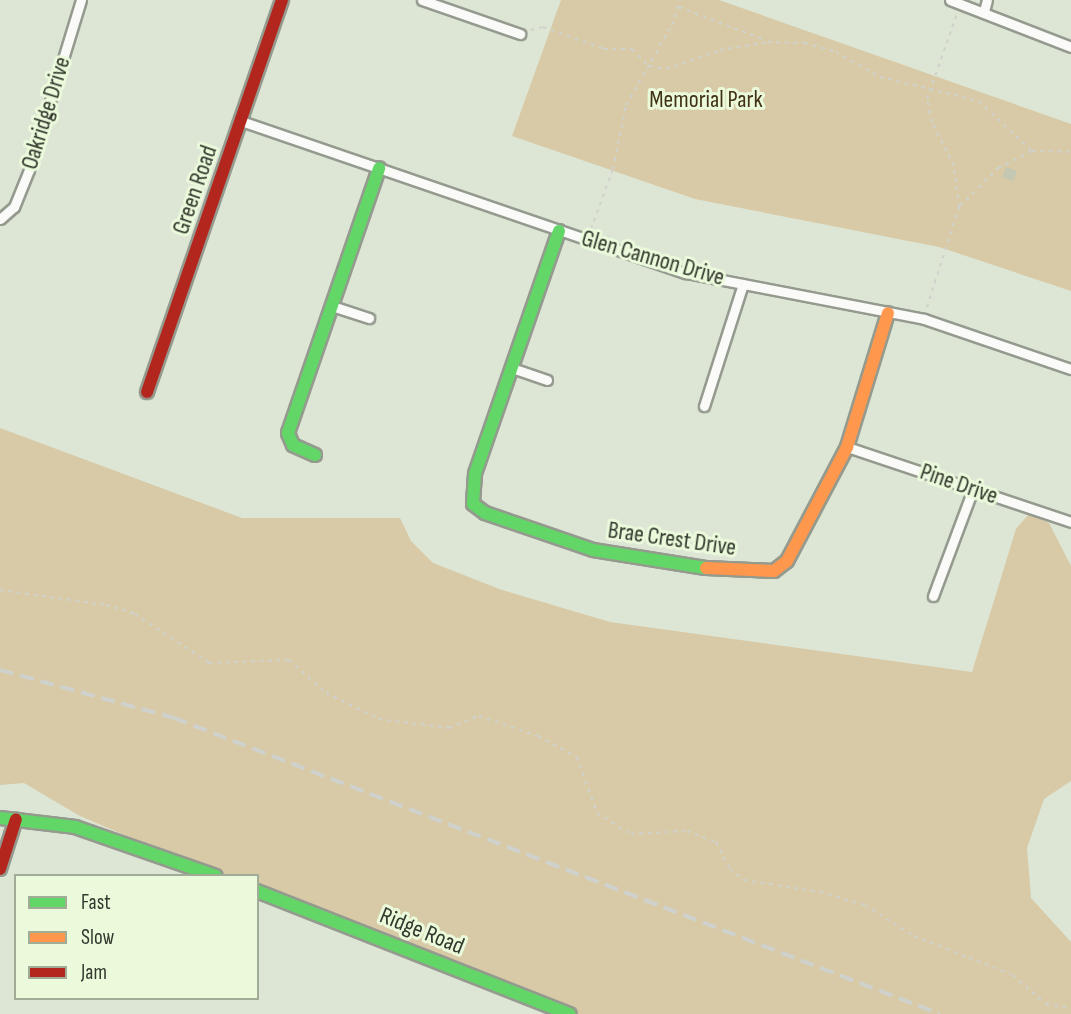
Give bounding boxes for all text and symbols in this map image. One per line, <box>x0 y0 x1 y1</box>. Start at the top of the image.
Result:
street label: Oakridge Drive <box>15 53 77 173</box>
park label: Memorial Park <box>649 86 763 114</box>
street label: Green Road <box>166 142 224 238</box>
street label: Glen Cannon Drive <box>578 224 728 292</box>
street label: Pine Drive <box>916 457 1002 511</box>
street label: Brae Crest Drive <box>606 516 738 562</box>
legend <box>14 874 259 1000</box>
text: Fast <box>81 890 111 915</box>
street label: Ridge Road <box>376 901 468 961</box>
text: Slow <box>81 925 114 950</box>
text: Jam <box>81 960 107 985</box>

